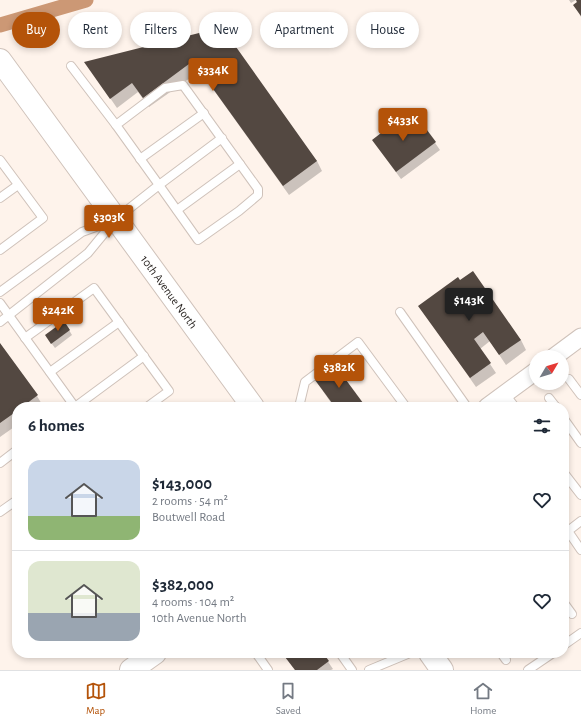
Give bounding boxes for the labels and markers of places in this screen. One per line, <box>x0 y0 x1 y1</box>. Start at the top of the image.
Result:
pin: $334K <box>185 58 241 92</box>
pin: $433K <box>375 108 431 142</box>
pin: $303K <box>81 205 137 239</box>
pin: $143K <box>441 288 497 322</box>
pin: $242K <box>30 298 86 332</box>
pin: $382K <box>311 355 367 389</box>

